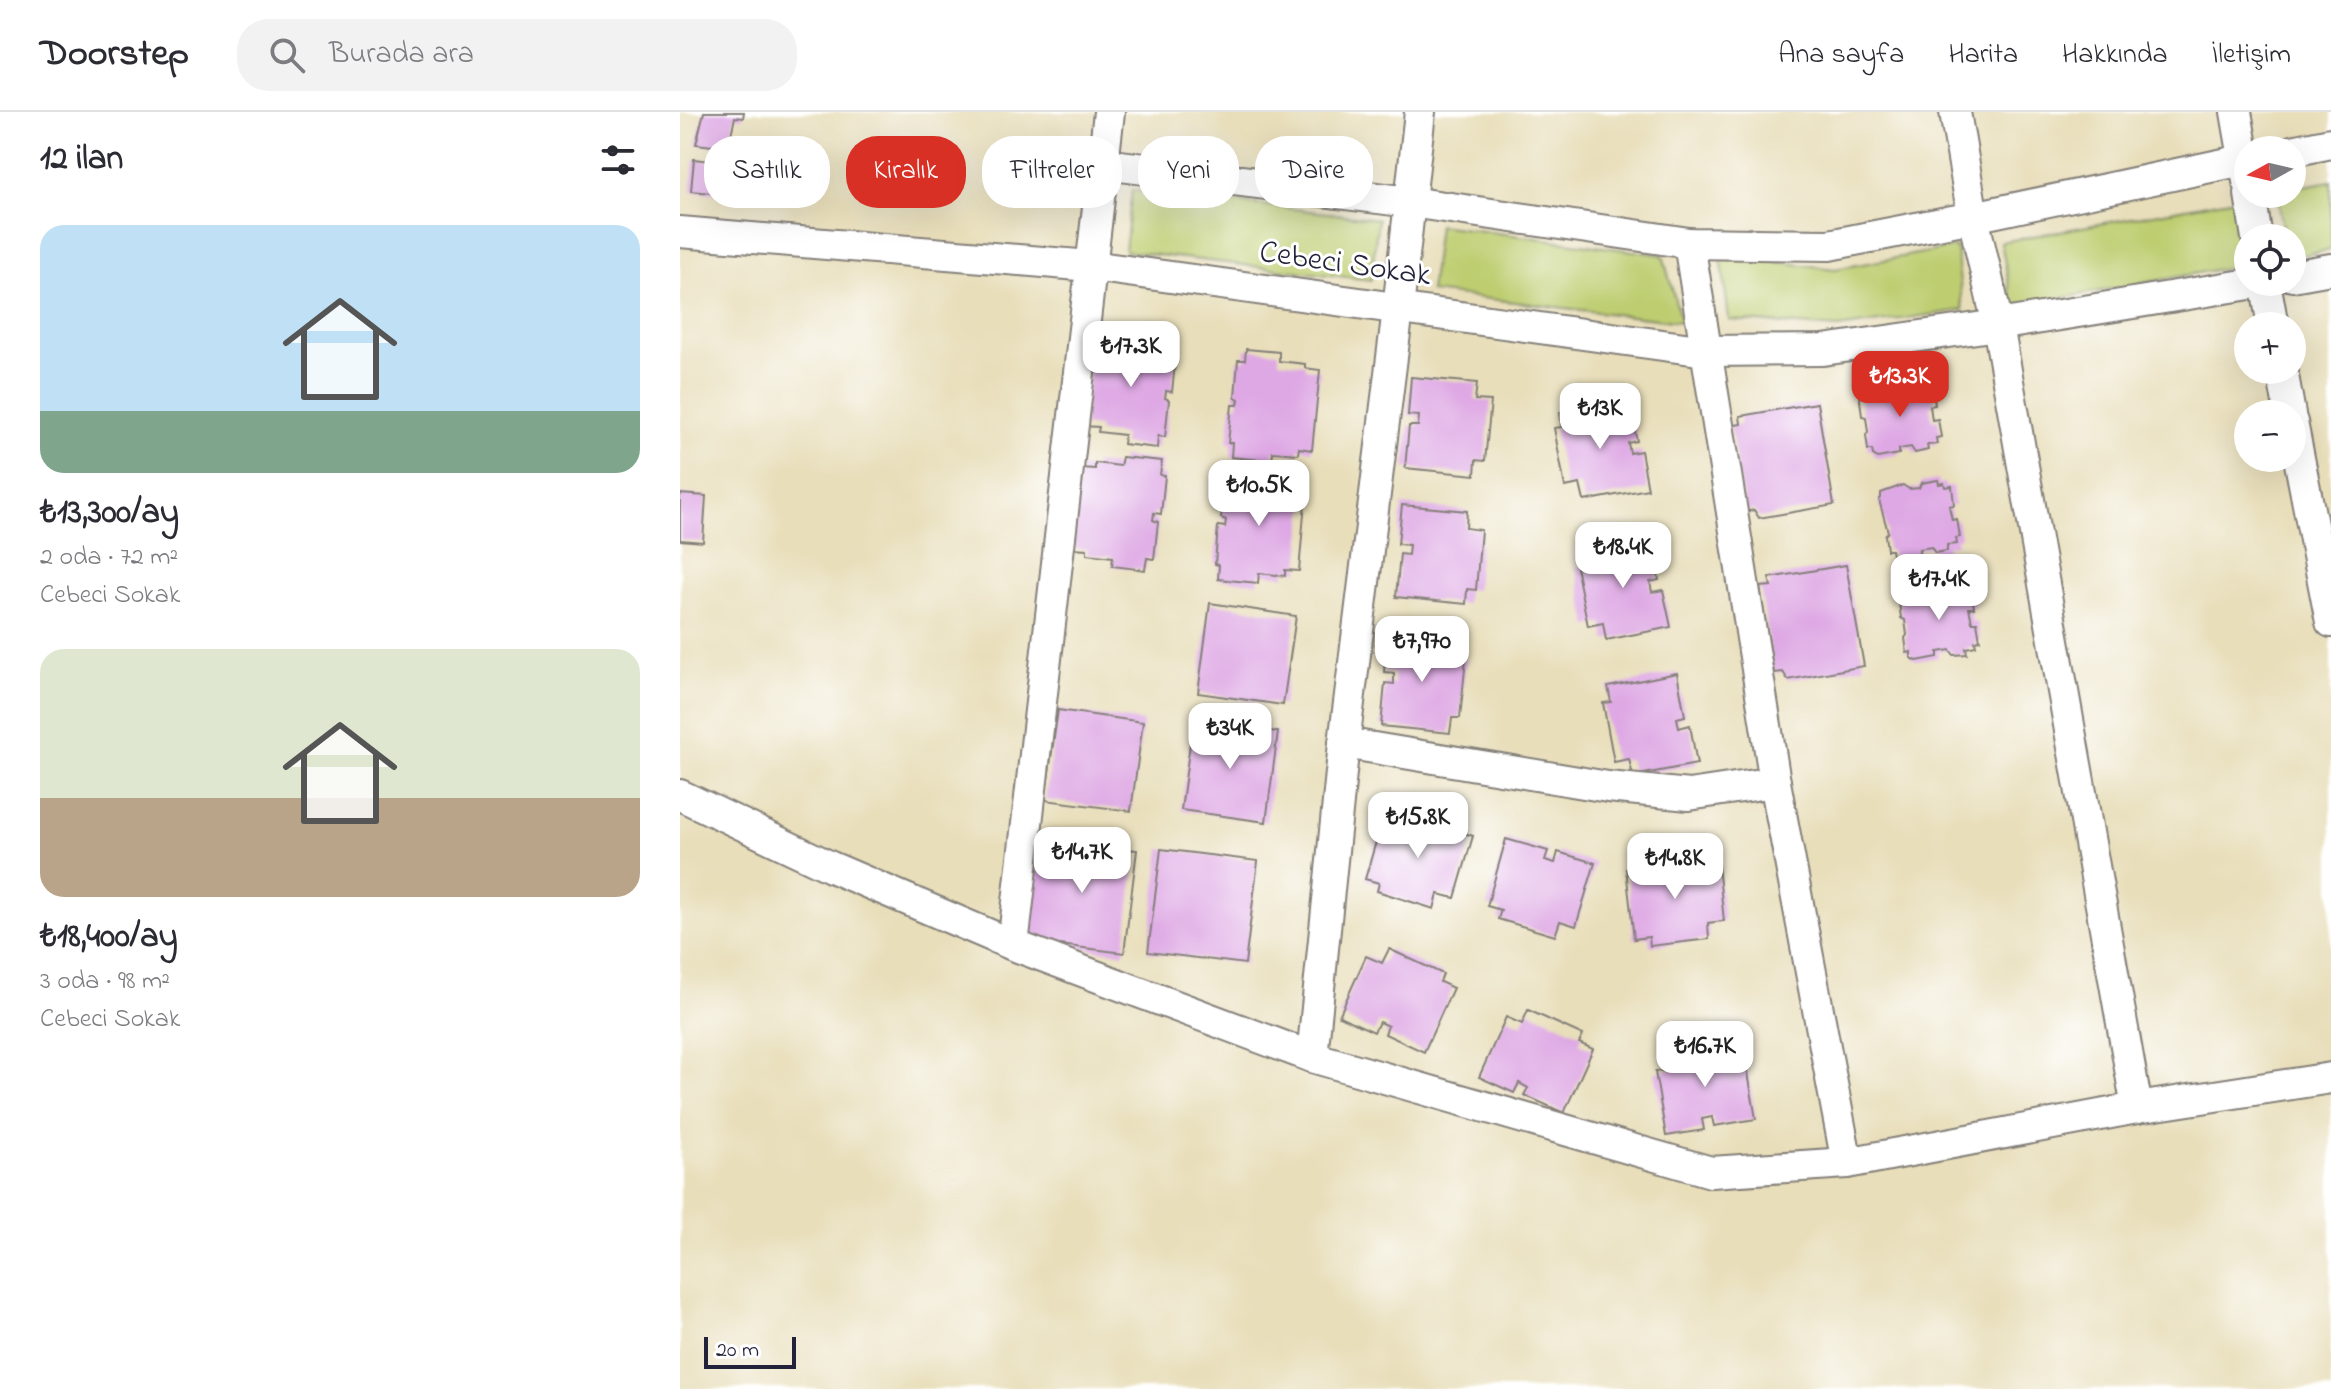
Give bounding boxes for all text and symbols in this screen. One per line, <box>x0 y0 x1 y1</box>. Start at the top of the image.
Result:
search box <box>237 19 797 91</box>
text: Doorstep <box>40 27 189 83</box>
icon: search <box>265 33 309 77</box>
text: Burada ara <box>329 33 474 77</box>
text: Ana sayfa <box>1778 35 1904 76</box>
text: Harita <box>1948 35 2018 76</box>
text: Hakkında <box>2062 35 2168 76</box>
text: İletişim <box>2212 35 2291 76</box>
text: 12 ilan <box>40 135 123 185</box>
chip: Satılık <box>704 136 830 208</box>
chip: Kiralık <box>846 136 966 208</box>
chip: Filtreler <box>982 136 1122 208</box>
chip: Yeni <box>1138 136 1239 208</box>
chip: Daire <box>1255 136 1373 208</box>
north arrow <box>2234 136 2306 208</box>
map controls <box>2234 136 2306 472</box>
icon: filters <box>596 138 640 182</box>
button: locate <box>2234 224 2306 296</box>
street label: Cebeci Sokak <box>1256 230 1435 300</box>
icon: home <box>268 277 412 421</box>
button: + <box>2234 312 2306 384</box>
pin: ₺17.3K <box>1066 321 1196 389</box>
text: ₺17.3K <box>1101 328 1161 366</box>
pin: ₺13.3K <box>1835 351 1965 419</box>
text: ₺13.3K <box>1870 358 1930 396</box>
pin: ₺13K <box>1553 383 1647 451</box>
text: ₺13K <box>1578 390 1622 428</box>
button: − <box>2234 400 2306 472</box>
pin: ₺10.5K <box>1194 460 1324 528</box>
text: ₺10.5K <box>1226 467 1292 505</box>
text: ₺13,300/ay <box>40 489 179 539</box>
pin: ₺18.4K <box>1558 522 1688 590</box>
text: ₺18.4K <box>1593 529 1653 567</box>
text: 2 oda · 72 m² <box>40 539 178 577</box>
pin: ₺17.4K <box>1874 554 2004 622</box>
text: ₺17.4K <box>1909 561 1969 599</box>
text: Cebeci Sokak <box>40 577 180 615</box>
pin: ₺7,970 <box>1357 616 1487 684</box>
text: ₺7,970 <box>1393 623 1451 661</box>
icon: home <box>268 701 412 845</box>
pin: ₺34K <box>1183 703 1277 771</box>
text: ₺34K <box>1206 710 1254 748</box>
pin: ₺15.8K <box>1353 792 1483 860</box>
text: ₺15.8K <box>1386 799 1450 837</box>
pin: ₺14.7K <box>1017 827 1147 895</box>
pin: ₺14.8K <box>1610 833 1740 901</box>
text: ₺14.7K <box>1052 834 1112 872</box>
text: ₺14.8K <box>1645 840 1705 878</box>
text: ₺18,400/ay <box>40 913 178 963</box>
text: 3 oda · 98 m² <box>40 963 170 1001</box>
text: Cebeci Sokak <box>40 1001 180 1039</box>
pin: ₺16.7K <box>1640 1021 1770 1089</box>
text: ₺16.7K <box>1674 1028 1736 1066</box>
scale bar <box>704 1333 796 1369</box>
text: 20 m <box>716 1335 759 1367</box>

